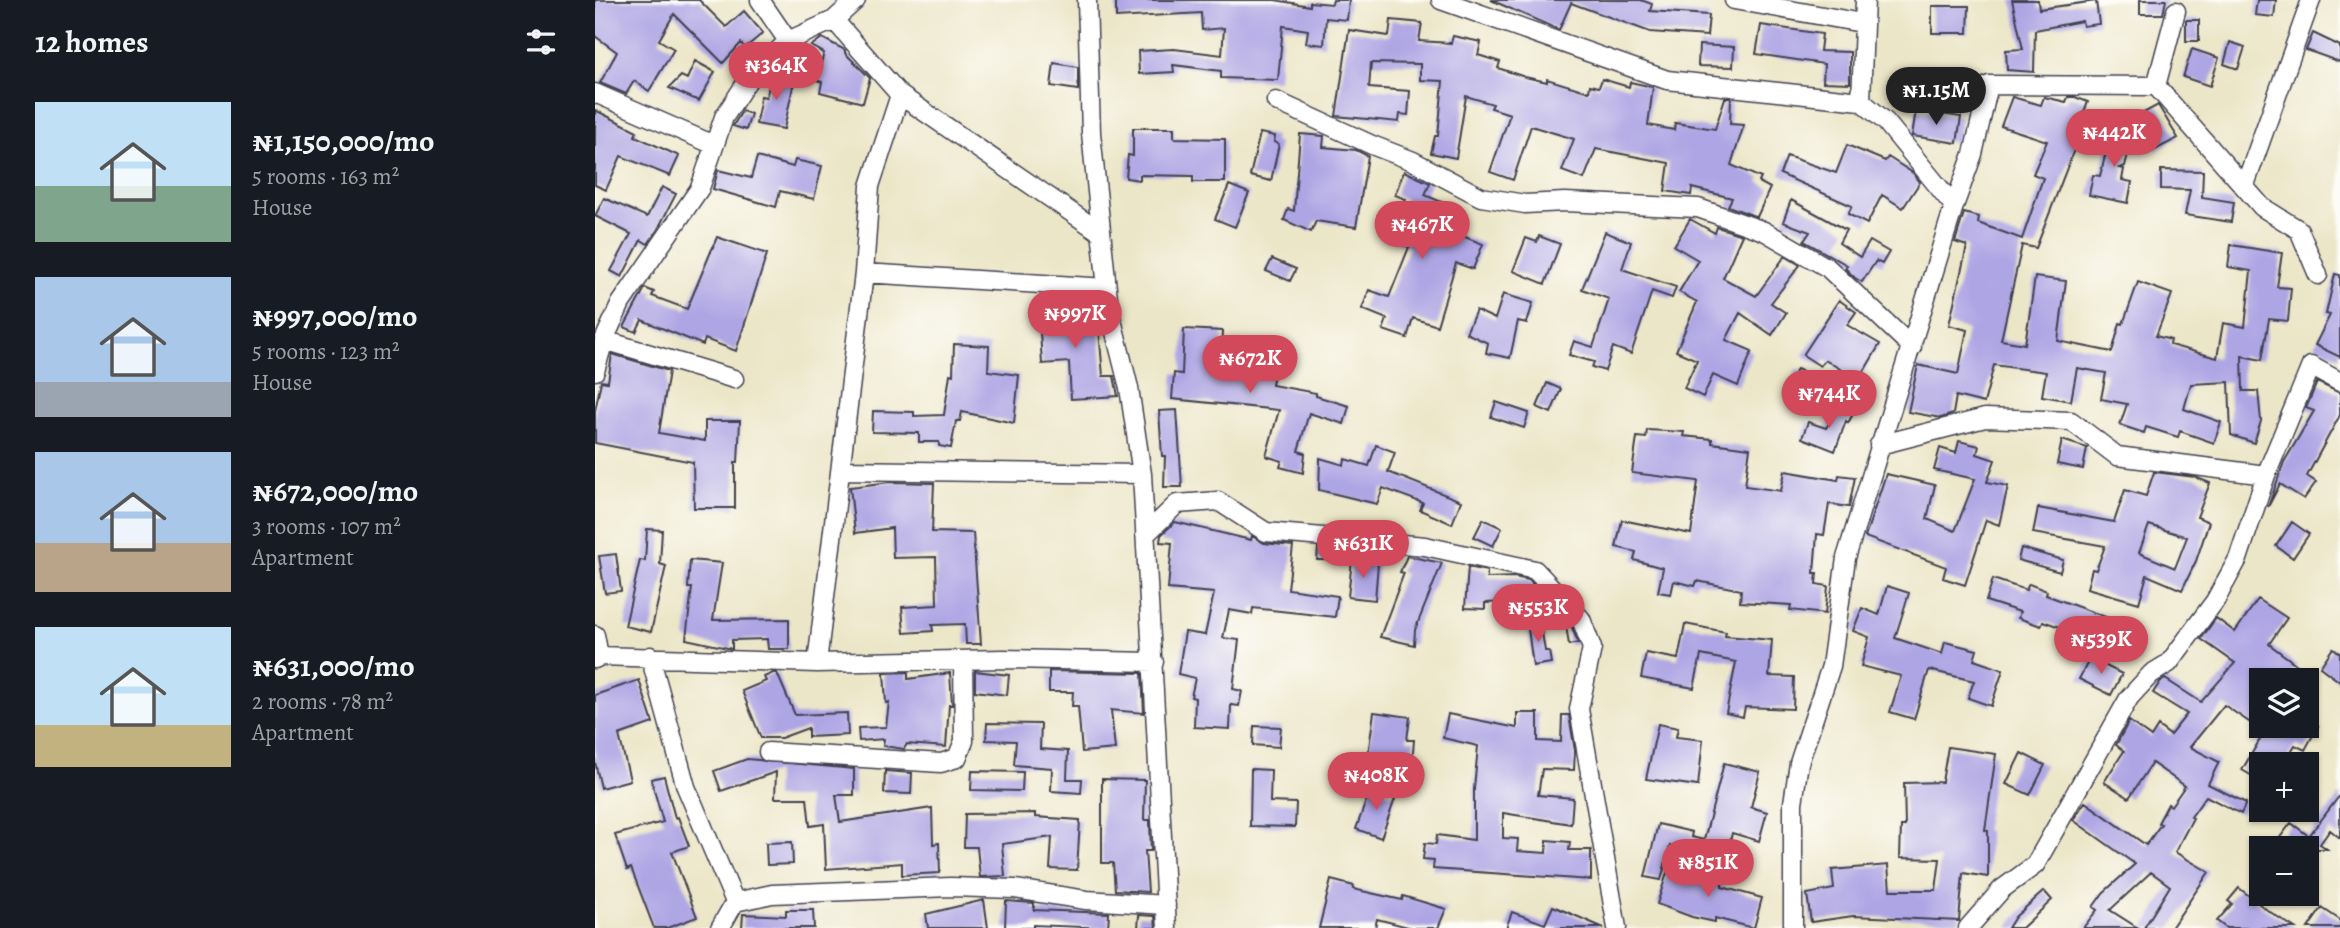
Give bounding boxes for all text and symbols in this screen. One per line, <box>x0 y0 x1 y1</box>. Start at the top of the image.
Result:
text: 12 homes <box>35 22 148 62</box>
icon: filters <box>522 23 560 61</box>
pin: ₦364K <box>727 42 825 102</box>
text: ₦364K <box>745 49 807 80</box>
pin: ₦1.15M <box>1879 68 1993 127</box>
text: ₦1.15M <box>1902 74 1970 105</box>
pin: ₦442K <box>2065 110 2163 169</box>
text: ₦442K <box>2082 116 2146 147</box>
text: ₦1,150,000/mo <box>252 121 434 161</box>
icon: home <box>91 130 175 214</box>
text: 5 rooms · 163 m² <box>252 161 399 192</box>
text: House <box>252 192 312 223</box>
pin: ₦467K <box>1373 202 1471 261</box>
text: ₦467K <box>1391 208 1453 239</box>
pin: ₦997K <box>1026 290 1124 350</box>
text: ₦997,000/mo <box>252 296 418 336</box>
text: ₦997K <box>1044 297 1106 328</box>
icon: home <box>91 305 175 389</box>
text: 5 rooms · 123 m² <box>252 336 400 367</box>
pin: ₦672K <box>1201 336 1299 395</box>
text: ₦672K <box>1218 342 1282 373</box>
text: House <box>252 367 312 398</box>
pin: ₦744K <box>1780 370 1878 430</box>
text: ₦744K <box>1798 377 1860 408</box>
text: ₦672,000/mo <box>252 471 418 511</box>
icon: home <box>91 480 175 564</box>
text: 3 rooms · 107 m² <box>252 511 401 542</box>
pin: ₦631K <box>1314 520 1412 580</box>
text: ₦631K <box>1333 527 1393 558</box>
text: Apartment <box>252 542 354 573</box>
pin: ₦553K <box>1489 584 1587 644</box>
text: ₦553K <box>1508 591 1568 622</box>
pin: ₦539K <box>2052 616 2150 676</box>
text: ₦539K <box>2070 623 2132 654</box>
text: ₦631,000/mo <box>252 646 415 686</box>
icon: home <box>91 655 175 739</box>
map controls <box>2249 668 2319 906</box>
button: layers <box>2249 668 2319 738</box>
text: 2 rooms · 78 m² <box>252 686 393 717</box>
text: Apartment <box>252 717 354 748</box>
pin: ₦408K <box>1327 752 1425 812</box>
button: + <box>2249 752 2319 822</box>
text: ₦408K <box>1344 759 1408 790</box>
button: − <box>2249 836 2319 906</box>
pin: ₦851K <box>1659 839 1757 899</box>
text: ₦851K <box>1678 846 1738 877</box>

